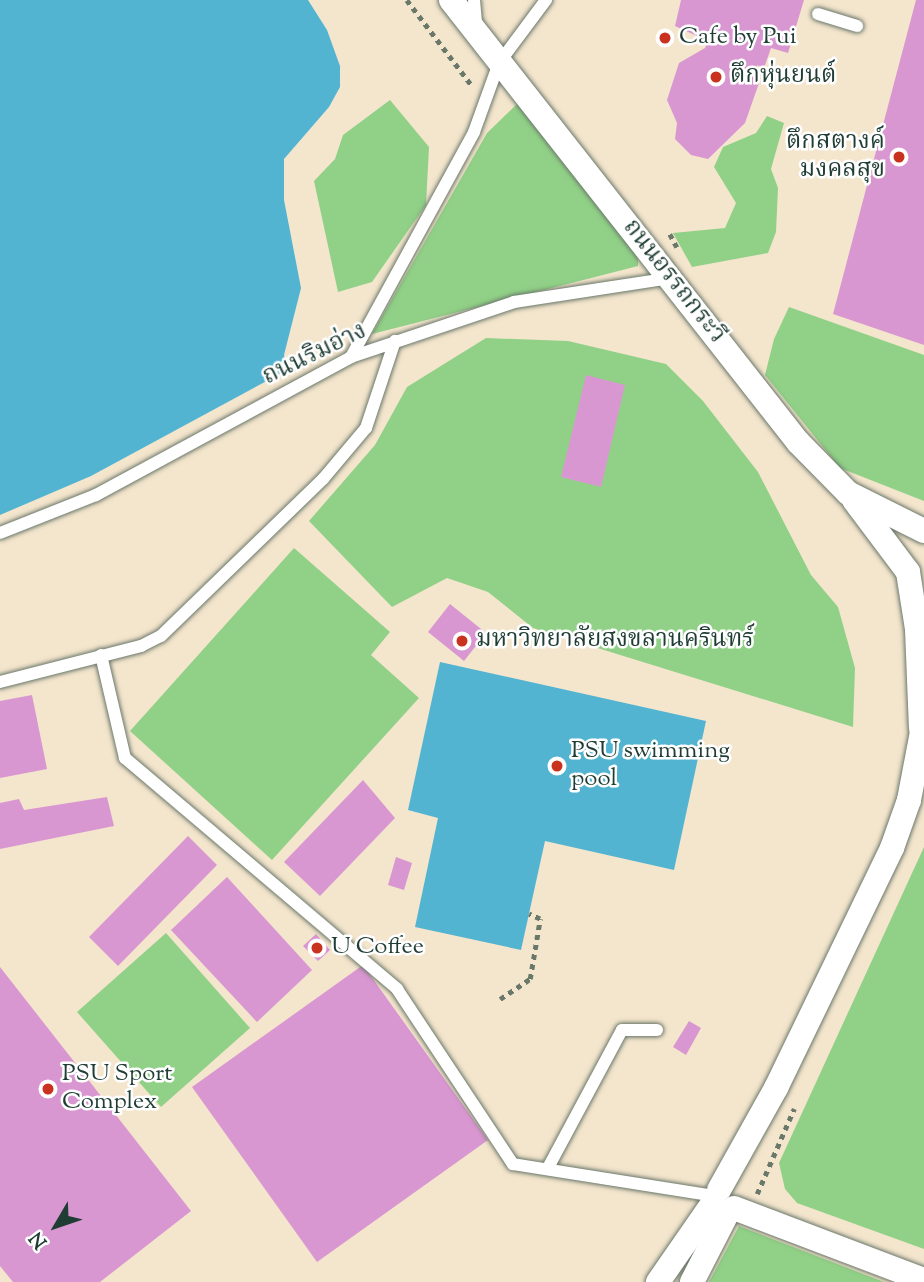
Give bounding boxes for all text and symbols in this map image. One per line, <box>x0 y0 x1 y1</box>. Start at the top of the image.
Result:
place label: Cafe by Pui <box>679 24 797 52</box>
marker: Cafe by Pui <box>657 30 673 46</box>
place label: ตึกหุ่นยนต์ <box>730 63 836 91</box>
marker: ตึกหุ่นยนต์ <box>708 69 724 85</box>
place label: ตึกสตางค์ มงคลสุข <box>786 129 885 185</box>
marker: ตึกสตางค์ มงคลสุข <box>891 149 907 165</box>
street label: ถนนอรรถกระวี <box>616 214 730 350</box>
street label: ถนนริมอ่าง <box>258 318 372 392</box>
place label: มหาวิทยาลัยสงขลานครินทร์ <box>476 627 754 655</box>
marker: มหาวิทยาลัยสงขลานครินทร์ <box>454 633 470 649</box>
place label: PSU swimming pool <box>571 738 730 794</box>
marker: PSU swimming pool <box>549 758 565 774</box>
place label: U Coffee <box>331 934 424 962</box>
marker: U Coffee <box>309 940 325 956</box>
place label: PSU Sport Complex <box>62 1061 172 1117</box>
marker: PSU Sport Complex <box>40 1081 56 1097</box>
north arrow <box>21 1191 91 1261</box>
text: N <box>24 1225 55 1254</box>

